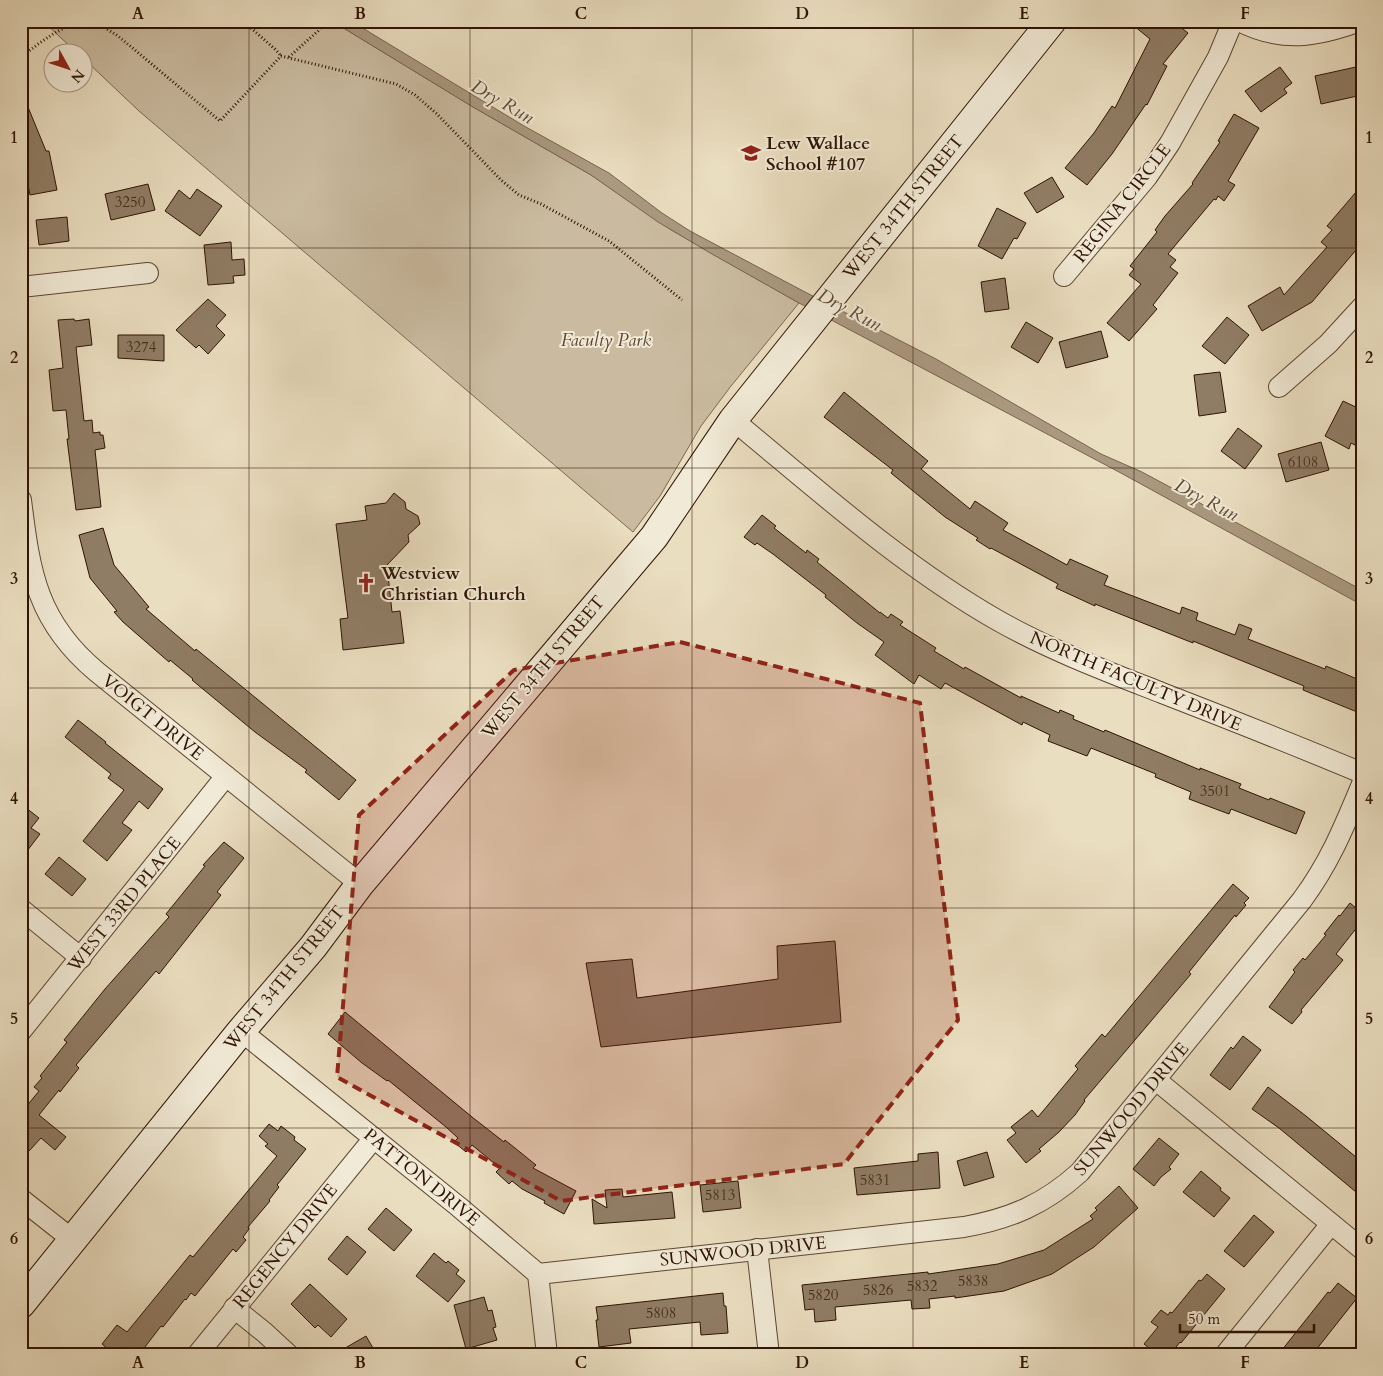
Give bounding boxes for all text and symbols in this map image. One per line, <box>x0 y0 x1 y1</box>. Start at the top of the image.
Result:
text: A <box>132 3 144 25</box>
text: B <box>354 3 366 25</box>
text: C <box>575 3 587 25</box>
text: D <box>795 3 809 25</box>
text: E <box>1019 3 1029 25</box>
text: F <box>1240 3 1250 25</box>
north arrow <box>42 42 92 92</box>
text: N <box>66 65 89 87</box>
water label: Dry Run <box>466 73 539 131</box>
text: 1 <box>10 127 18 149</box>
text: 1 <box>1365 127 1373 149</box>
street label: WEST 34TH STREET <box>837 130 970 286</box>
place label: Lew Wallace School #107 <box>766 131 870 177</box>
street label: REGINA CIRCLE <box>1068 138 1177 268</box>
school or university icon: Lew Wallace School #107 <box>740 142 762 164</box>
house number: 3250 <box>115 192 146 212</box>
water label: Dry Run <box>813 282 887 338</box>
park label: Faculty Park <box>561 328 651 353</box>
house number: 3274 <box>126 337 157 357</box>
text: 2 <box>10 347 18 369</box>
text: 2 <box>1365 347 1373 369</box>
house number: 6108 <box>1288 452 1318 472</box>
water label: Dry Run <box>1170 472 1244 528</box>
place label: Westview Christian Church <box>380 561 526 607</box>
text: 3 <box>10 568 18 590</box>
text: 3 <box>1365 568 1373 590</box>
church icon: Westview Christian Church <box>355 572 377 594</box>
street label: WEST 34TH STREET <box>475 590 611 745</box>
street label: NORTH FACULTY DRIVE <box>1026 625 1246 737</box>
street label: VOIGT DRIVE <box>96 668 209 766</box>
house number: 3501 <box>1200 781 1230 801</box>
text: 4 <box>10 788 18 810</box>
text: 4 <box>1365 788 1373 810</box>
street label: WEST 33RD PLACE <box>61 831 187 978</box>
street label: WEST 34TH STREET <box>218 901 351 1057</box>
text: 5 <box>10 1008 18 1030</box>
text: 5 <box>1365 1008 1373 1030</box>
street label: SUNWOOD DRIVE <box>1068 1037 1195 1181</box>
street label: PATTON DRIVE <box>358 1123 485 1232</box>
house number: 5831 <box>860 1170 890 1190</box>
street label: REGENCY DRIVE <box>227 1179 344 1314</box>
house number: 5813 <box>705 1185 735 1205</box>
text: 6 <box>10 1228 18 1250</box>
text: 6 <box>1365 1228 1373 1250</box>
street label: SUNWOOD DRIVE <box>659 1230 827 1273</box>
house number: 5838 <box>958 1271 988 1291</box>
house number: 5832 <box>907 1276 938 1296</box>
house number: 5826 <box>863 1280 894 1300</box>
house number: 5820 <box>808 1285 839 1305</box>
scale bar <box>1180 1301 1314 1333</box>
house number: 5808 <box>646 1303 676 1323</box>
text: 50 m <box>1188 1309 1220 1329</box>
text: A <box>132 1352 144 1374</box>
text: B <box>354 1352 366 1374</box>
text: C <box>575 1352 587 1374</box>
text: D <box>795 1352 809 1374</box>
text: E <box>1019 1352 1029 1374</box>
text: F <box>1240 1352 1250 1374</box>

